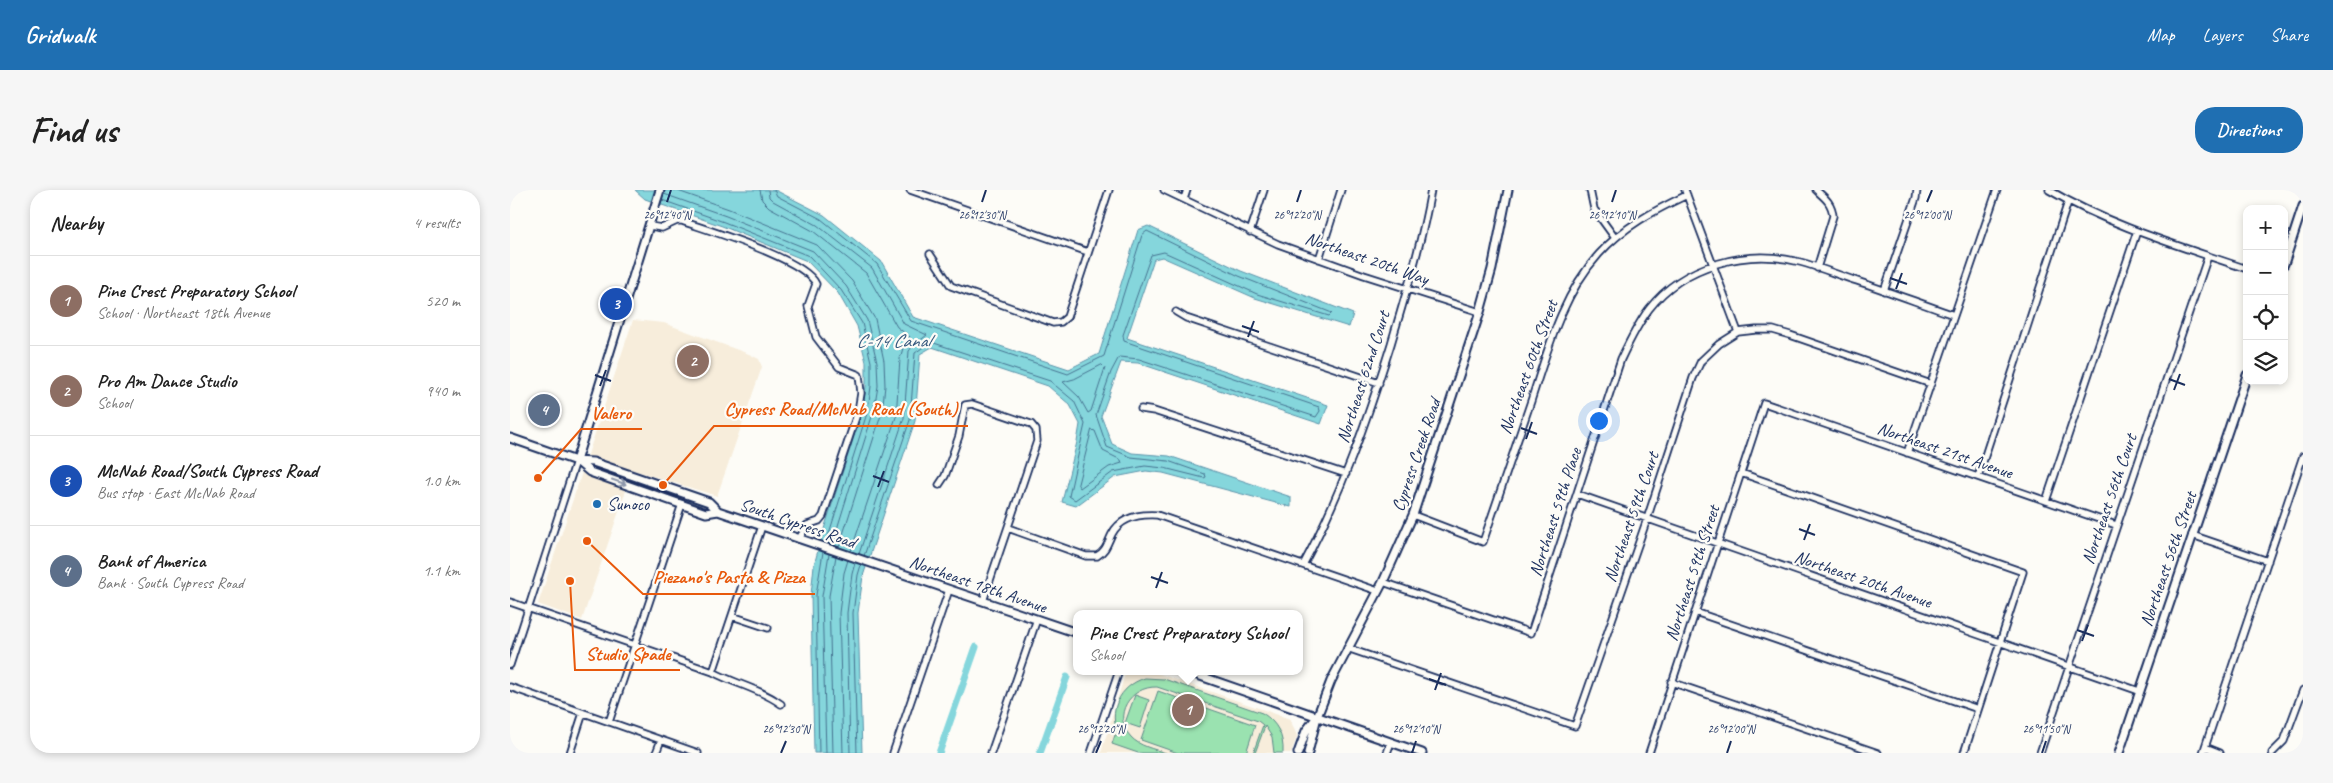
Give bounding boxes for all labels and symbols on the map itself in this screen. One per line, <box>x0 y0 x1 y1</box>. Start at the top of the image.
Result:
text: 26°12'40"N <box>643 207 692 223</box>
text: 26°12'30"N <box>958 207 1007 223</box>
text: 26°12'20"N <box>1273 207 1322 223</box>
text: 26°12'10"N <box>1588 207 1637 223</box>
text: 26°12'00"N <box>1903 207 1952 223</box>
street label: Northeast 20th Way <box>1302 227 1433 290</box>
pin: 3 <box>600 285 632 323</box>
street label: Northeast 60th Street <box>1494 295 1563 437</box>
street label: Northeast 62nd Court <box>1331 306 1395 446</box>
water label: C-14 Canal <box>856 329 937 353</box>
pin: 2 <box>677 342 709 380</box>
pin: 4 <box>528 391 560 429</box>
callout: Cypress Road/McNab Road (South) <box>714 392 968 426</box>
street label: Cypress Creek Road <box>1386 393 1446 514</box>
callout: Valero <box>581 395 642 429</box>
text: Cypress Road/McNab Road (South) <box>725 397 959 421</box>
text: Valero <box>591 401 632 425</box>
your location <box>1586 408 1612 434</box>
street label: Northeast 21st Avenue <box>1875 417 2017 484</box>
street label: Northeast 56th Court <box>2076 429 2142 567</box>
street label: Northeast 59th Place <box>1524 444 1586 579</box>
street label: Northeast 59th Court <box>1598 447 1664 585</box>
one-way arrow <box>611 478 627 487</box>
street label: Northeast 56th Street <box>2135 487 2202 629</box>
place label: Sunoco <box>607 493 651 515</box>
street label: South Cypress Road <box>737 493 862 554</box>
marker: Sunoco <box>591 498 603 510</box>
street label: Northeast 59th Street <box>1660 501 1725 643</box>
street label: Northeast 20th Avenue <box>1792 545 1936 613</box>
street label: Northeast 18th Avenue <box>907 550 1051 618</box>
callout: Piezano's Pasta & Pizza <box>643 560 815 594</box>
text: Piezano's Pasta & Pizza <box>653 565 806 589</box>
callout: Studio Spade <box>575 636 680 670</box>
text: Studio Spade <box>586 642 672 666</box>
pin: 1 <box>1172 691 1204 729</box>
text: 26°12'30"N <box>762 721 811 737</box>
text: 26°12'20"N <box>1077 721 1126 737</box>
text: 26°12'10"N <box>1392 721 1441 737</box>
text: 26°12'00"N <box>1707 721 1756 737</box>
text: 26°11'50"N <box>2022 721 2071 737</box>

